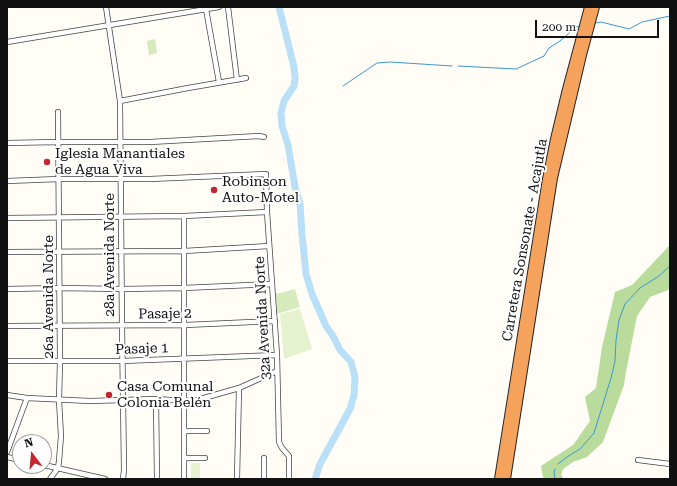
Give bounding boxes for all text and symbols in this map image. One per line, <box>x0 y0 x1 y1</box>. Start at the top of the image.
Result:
scale bar <box>537 12 661 38</box>
text: 200 m <box>542 20 576 34</box>
street label: Carretera Sonsonate - Acajutla <box>499 137 551 343</box>
place label: Iglesia Manantiales de Agua Viva <box>55 146 185 178</box>
marker: Iglesia Manantiales de Agua Viva <box>42 157 52 167</box>
place label: Robinson Auto-Motel <box>222 174 299 206</box>
marker: Robinson Auto-Motel <box>209 185 219 195</box>
street label: 28a Avenida Norte <box>102 193 118 317</box>
street label: 26a Avenida Norte <box>41 235 57 359</box>
street label: 32a Avenida Norte <box>251 256 275 380</box>
street label: Pasaje 2 <box>138 305 192 323</box>
street label: Pasaje 1 <box>115 340 169 358</box>
place label: Casa Comunal Colonia Belén <box>117 379 213 412</box>
marker: Casa Comunal Colonia Belén <box>104 390 114 400</box>
north arrow <box>12 434 52 474</box>
text: N <box>23 436 35 450</box>

